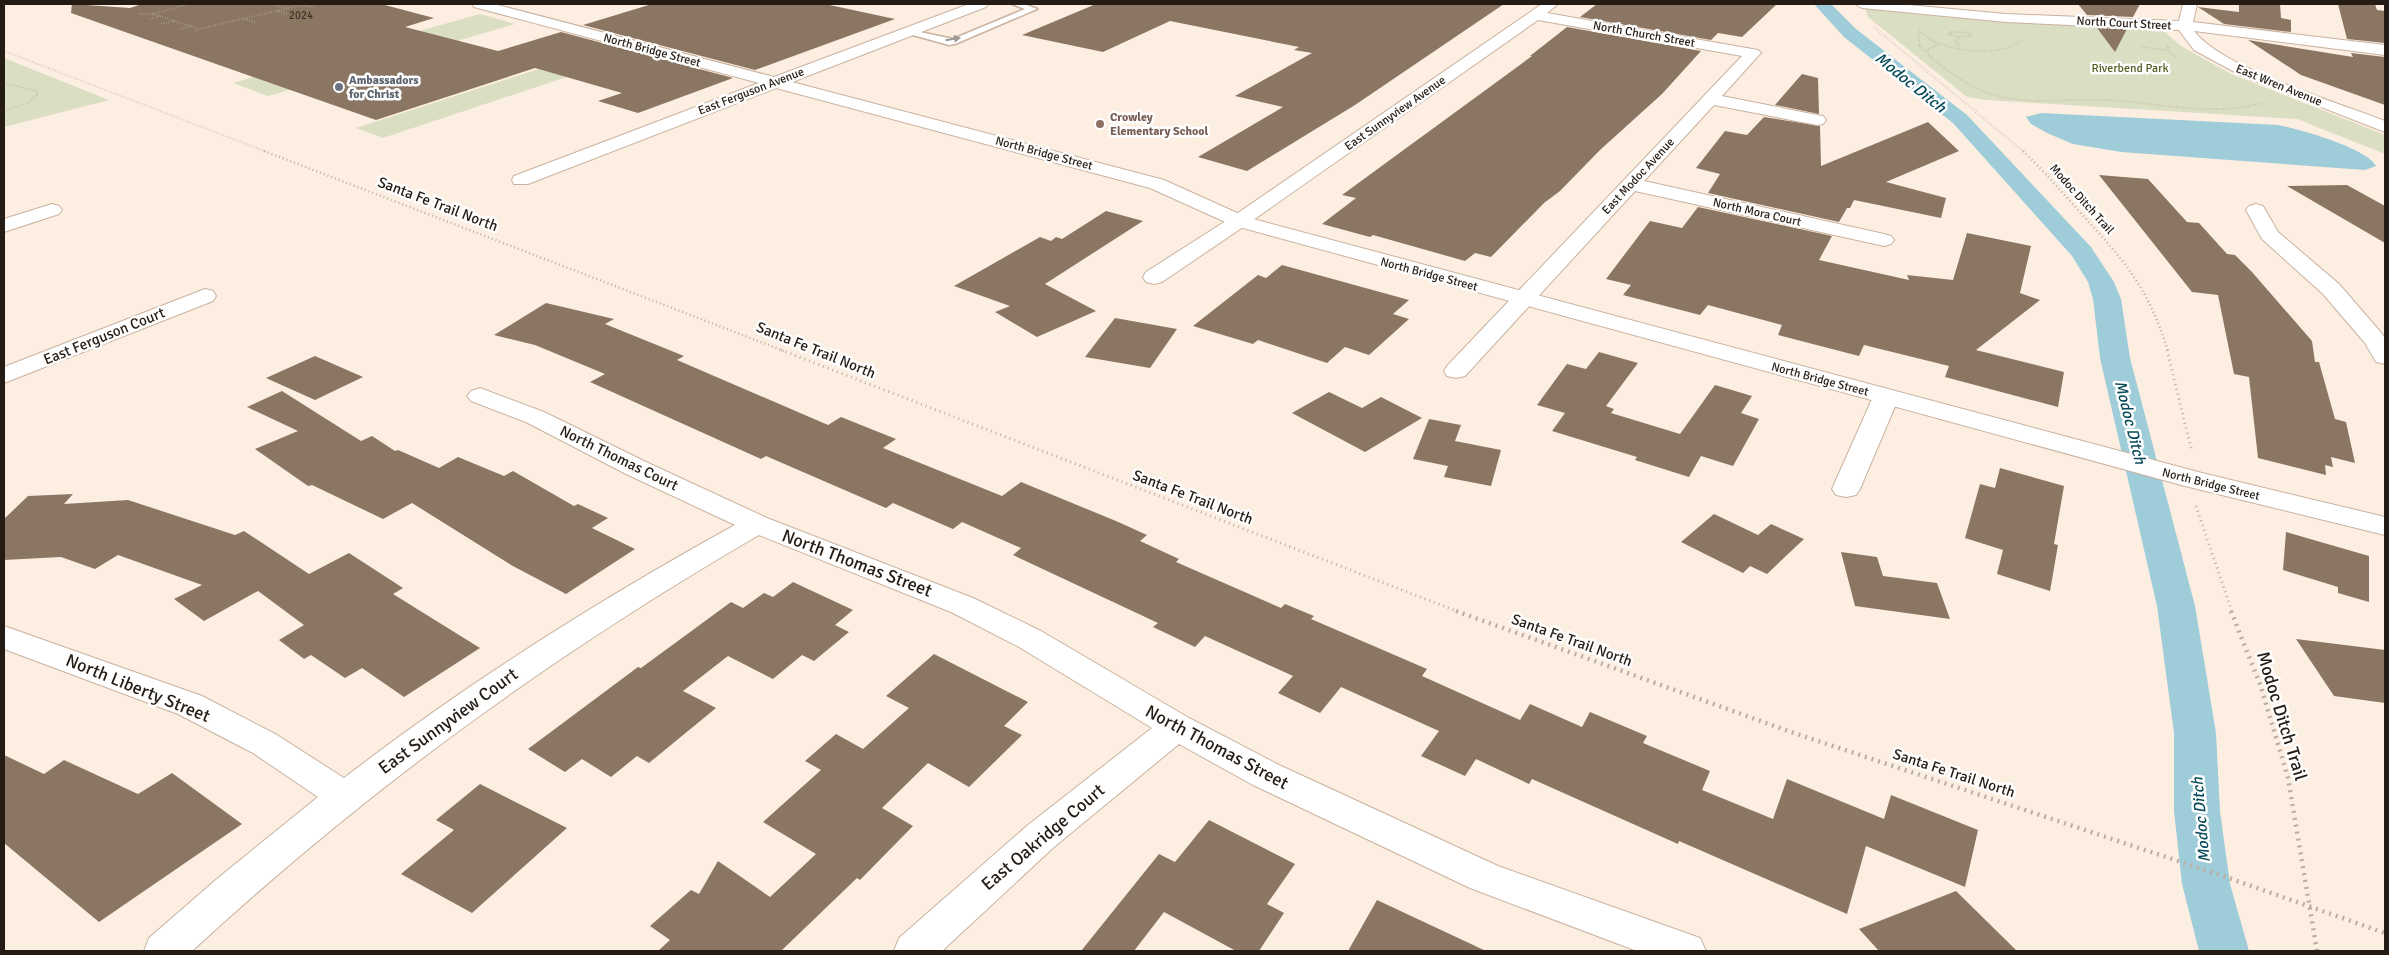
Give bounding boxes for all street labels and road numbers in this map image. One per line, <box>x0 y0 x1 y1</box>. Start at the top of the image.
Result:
street label: North Court Street <box>2076 14 2172 33</box>
street label: North Church Street <box>1592 18 1696 51</box>
street label: North Bridge Street <box>602 30 702 71</box>
street label: East Wren Avenue <box>2233 61 2324 110</box>
street label: East Ferguson Avenue <box>696 64 806 119</box>
street label: East Sunnyview Avenue <box>1342 73 1449 154</box>
street label: North Bridge Street <box>994 133 1094 174</box>
street label: East Modoc Avenue <box>1599 135 1678 218</box>
street label: Modoc Ditch Trail <box>2046 161 2117 238</box>
street label: Santa Fe Trail North <box>375 173 501 235</box>
street label: North Mora Court <box>1711 195 1803 230</box>
street label: North Bridge Street <box>1379 254 1479 295</box>
street label: East Ferguson Court <box>41 303 167 369</box>
street label: Santa Fe Trail North <box>754 318 878 382</box>
street label: North Bridge Street <box>1770 359 1870 400</box>
street label: North Thomas Court <box>557 422 681 494</box>
street label: North Bridge Street <box>2161 465 2261 504</box>
street label: Santa Fe Trail North <box>1130 466 1256 528</box>
street label: North Thomas Street <box>779 524 935 602</box>
street label: Santa Fe Trail North <box>1509 610 1635 670</box>
street label: North Liberty Street <box>63 649 213 727</box>
street label: Modoc Ditch Trail <box>2252 649 2312 783</box>
street label: East Sunnyview Court <box>374 663 522 779</box>
street label: North Thomas Street <box>1142 700 1292 794</box>
street label: Santa Fe Trail North <box>1891 745 2017 801</box>
street label: East Oakridge Court <box>977 779 1109 895</box>

